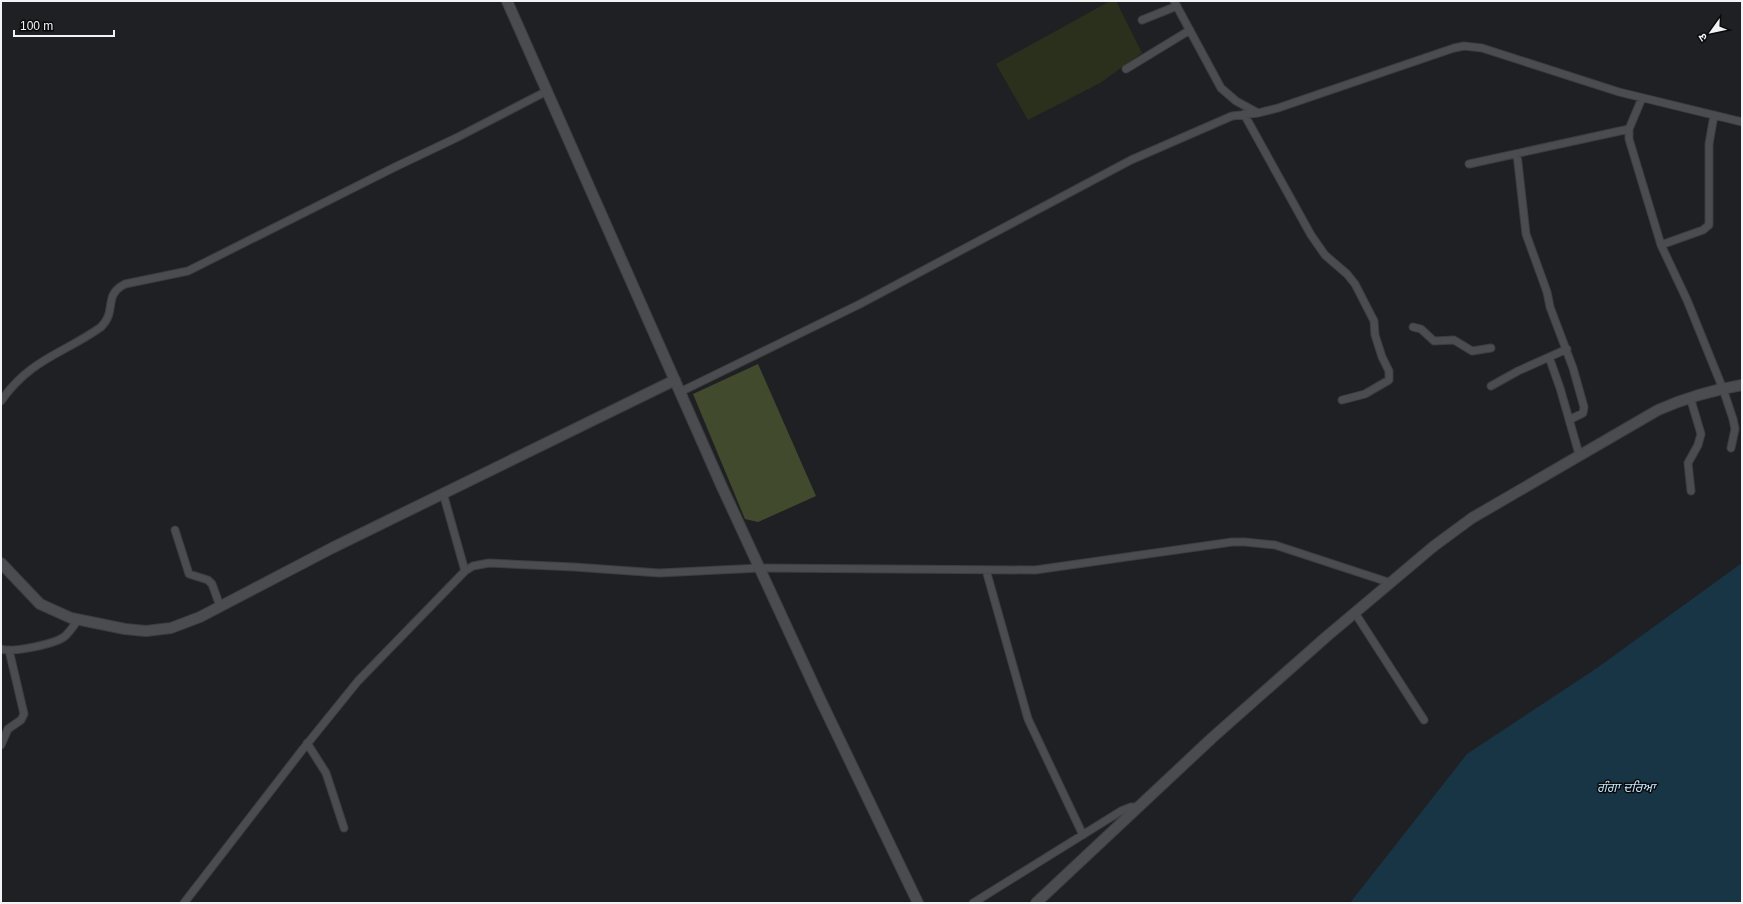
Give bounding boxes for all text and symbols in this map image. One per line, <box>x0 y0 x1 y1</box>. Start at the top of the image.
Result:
scale bar <box>14 12 114 38</box>
north arrow <box>1691 12 1731 52</box>
text: 100 m <box>20 19 53 33</box>
text: उ <box>1696 31 1709 43</box>
water label: ਗੰਗਾ ਦਰਿਆ <box>1597 780 1657 795</box>

